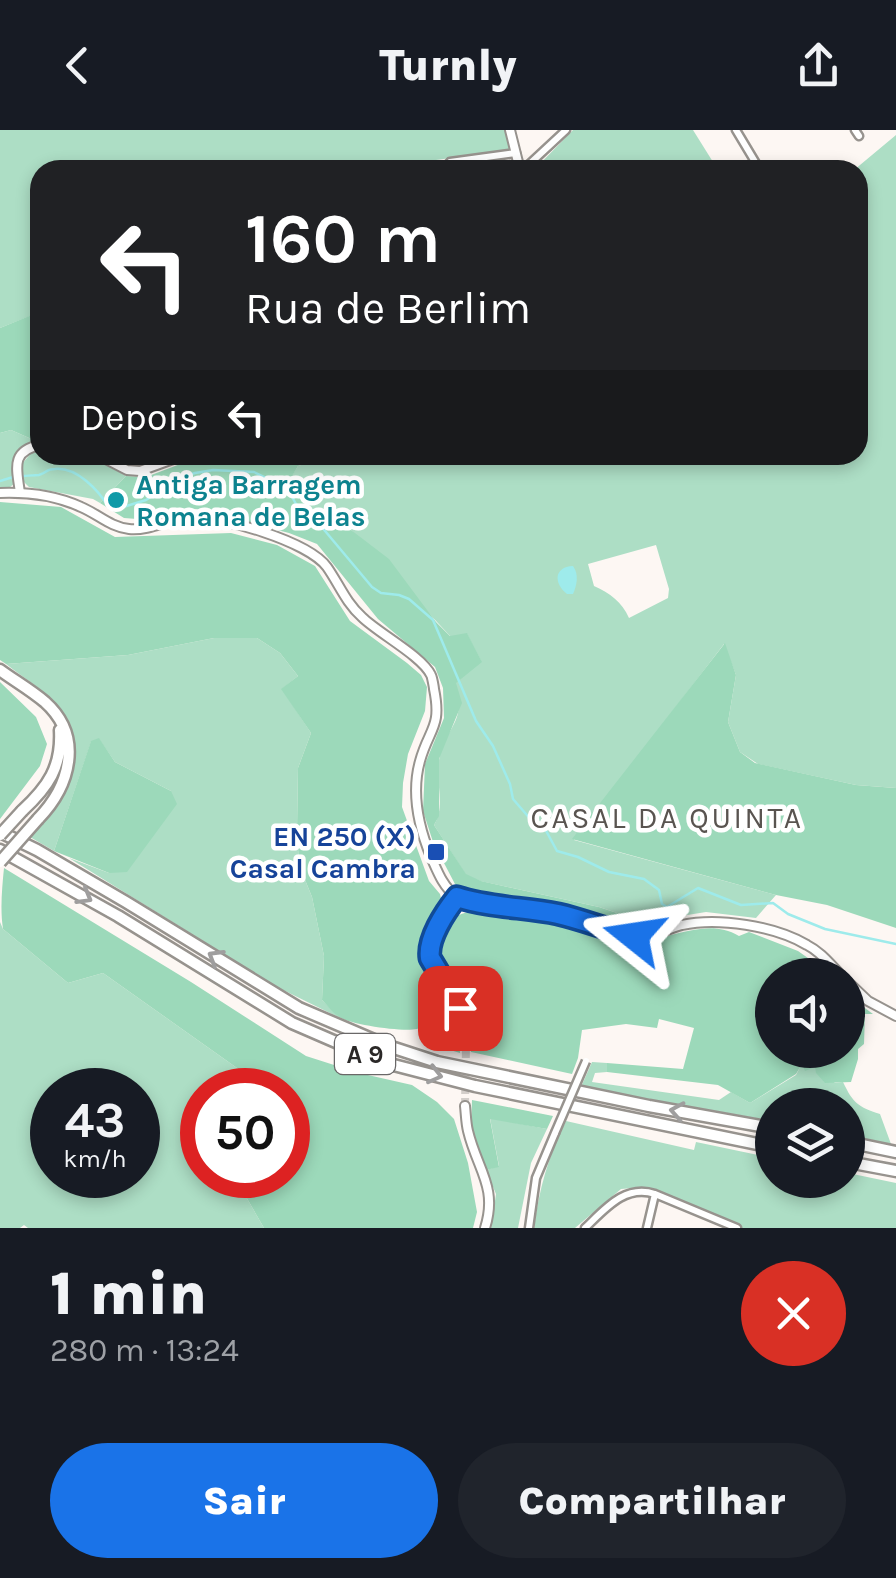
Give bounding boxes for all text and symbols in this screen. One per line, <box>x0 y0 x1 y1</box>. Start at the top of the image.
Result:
icon: back <box>50 38 105 93</box>
icon: share <box>791 38 846 93</box>
text: Turnly <box>379 39 517 91</box>
text: 160 m <box>245 198 441 280</box>
icon: left <box>80 200 210 330</box>
text: Rua de Berlim <box>245 282 531 334</box>
icon: left <box>219 390 274 445</box>
text: Depois <box>80 395 199 440</box>
place label: Antiga Barragem Romana de Belas <box>136 468 366 533</box>
marker: Antiga Barragem Romana de Belas <box>105 489 127 511</box>
district label: CASAL DA QUINTA <box>531 800 803 836</box>
place label: EN 250 (X) Casal Cambra <box>230 820 416 885</box>
marker: EN 250 (X) Casal Cambra <box>425 841 447 863</box>
position arrow <box>582 884 686 988</box>
one-way arrow <box>75 885 93 904</box>
one-way arrow <box>208 951 226 970</box>
map controls <box>755 958 865 1198</box>
button: sound <box>755 958 865 1068</box>
pin <box>418 966 503 1051</box>
icon: arrive <box>433 981 488 1036</box>
road number: A 9 <box>335 1034 395 1074</box>
one-way arrow <box>426 1064 443 1085</box>
speed limit sign: 50 <box>180 1068 310 1198</box>
button: layers <box>755 1088 865 1198</box>
text: 43 <box>65 1091 125 1150</box>
one-way arrow <box>668 1101 685 1122</box>
text: km/h <box>63 1144 127 1173</box>
text: 1 min <box>50 1259 207 1329</box>
button: close <box>741 1261 846 1366</box>
text: 280 m · 13:24 <box>50 1332 239 1369</box>
button: Sair <box>50 1443 438 1558</box>
button: Compartilhar <box>458 1443 846 1558</box>

